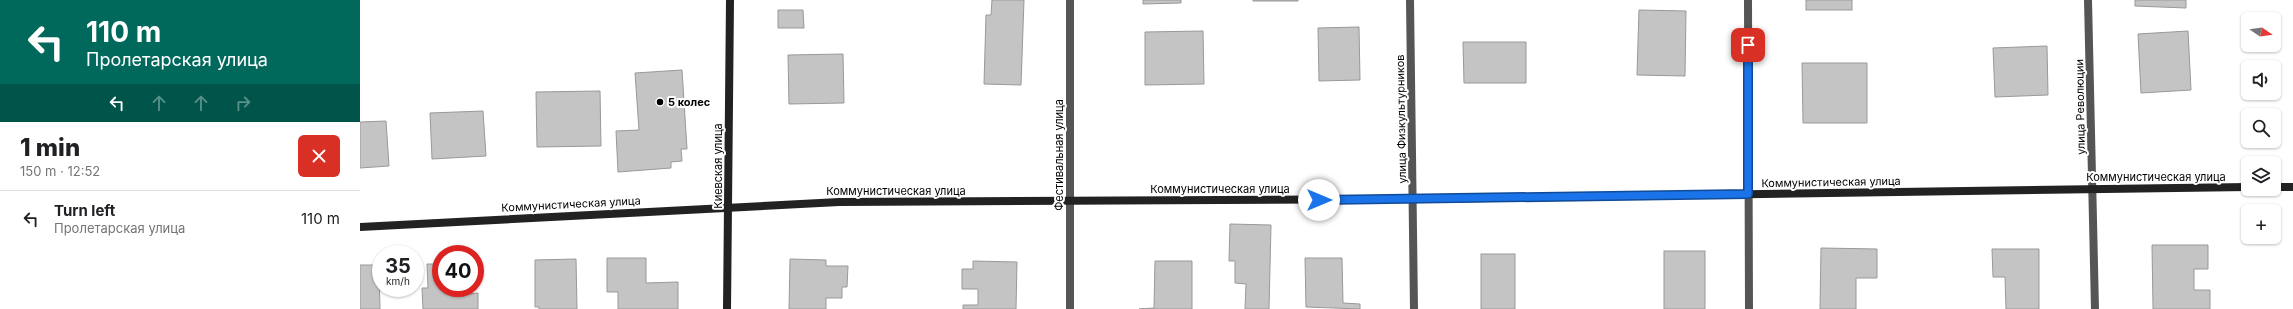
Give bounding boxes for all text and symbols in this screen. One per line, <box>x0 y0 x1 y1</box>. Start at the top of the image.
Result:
north arrow <box>2241 12 2281 52</box>
map controls <box>2241 12 2281 244</box>
text: 110 m <box>86 15 161 49</box>
icon: left <box>20 16 72 68</box>
pin <box>1731 28 1765 62</box>
icon: arrive <box>1737 34 1759 56</box>
text: Пролетарская улица <box>86 49 268 70</box>
street label: улица Физкультурников <box>1393 54 1409 184</box>
street label: улица Революции <box>2072 59 2088 155</box>
button: sound <box>2241 60 2281 100</box>
icon: left <box>106 92 128 114</box>
icon: ahead <box>148 92 170 114</box>
icon: ahead <box>190 92 212 114</box>
icon: right <box>232 92 254 114</box>
place label: 5 колес <box>668 95 711 109</box>
marker: 5 колес <box>655 97 665 107</box>
street label: Фестивальная улица <box>1052 99 1066 211</box>
button: search <box>2241 108 2281 148</box>
street label: Киевская улица <box>711 123 725 209</box>
text: 1 min <box>20 133 80 162</box>
button: close <box>298 135 340 177</box>
button: layers <box>2241 156 2281 196</box>
text: 150 m · 12:52 <box>20 163 100 179</box>
street label: Коммунистическая улица <box>2086 170 2226 184</box>
street label: Коммунистическая улица <box>1761 174 1901 190</box>
position arrow <box>1298 179 1340 221</box>
street label: Коммунистическая улица <box>1150 182 1290 196</box>
street label: Коммунистическая улица <box>826 184 966 198</box>
street label: Коммунистическая улица <box>501 193 641 215</box>
text: Turn left <box>54 201 115 220</box>
button: + <box>2241 204 2281 244</box>
icon: left <box>20 208 42 230</box>
text: 110 m <box>301 209 340 228</box>
text: Пролетарская улица <box>54 220 185 236</box>
speed limit sign: 40 <box>432 245 484 297</box>
text: 35 <box>385 254 411 278</box>
text: km/h <box>386 275 410 287</box>

